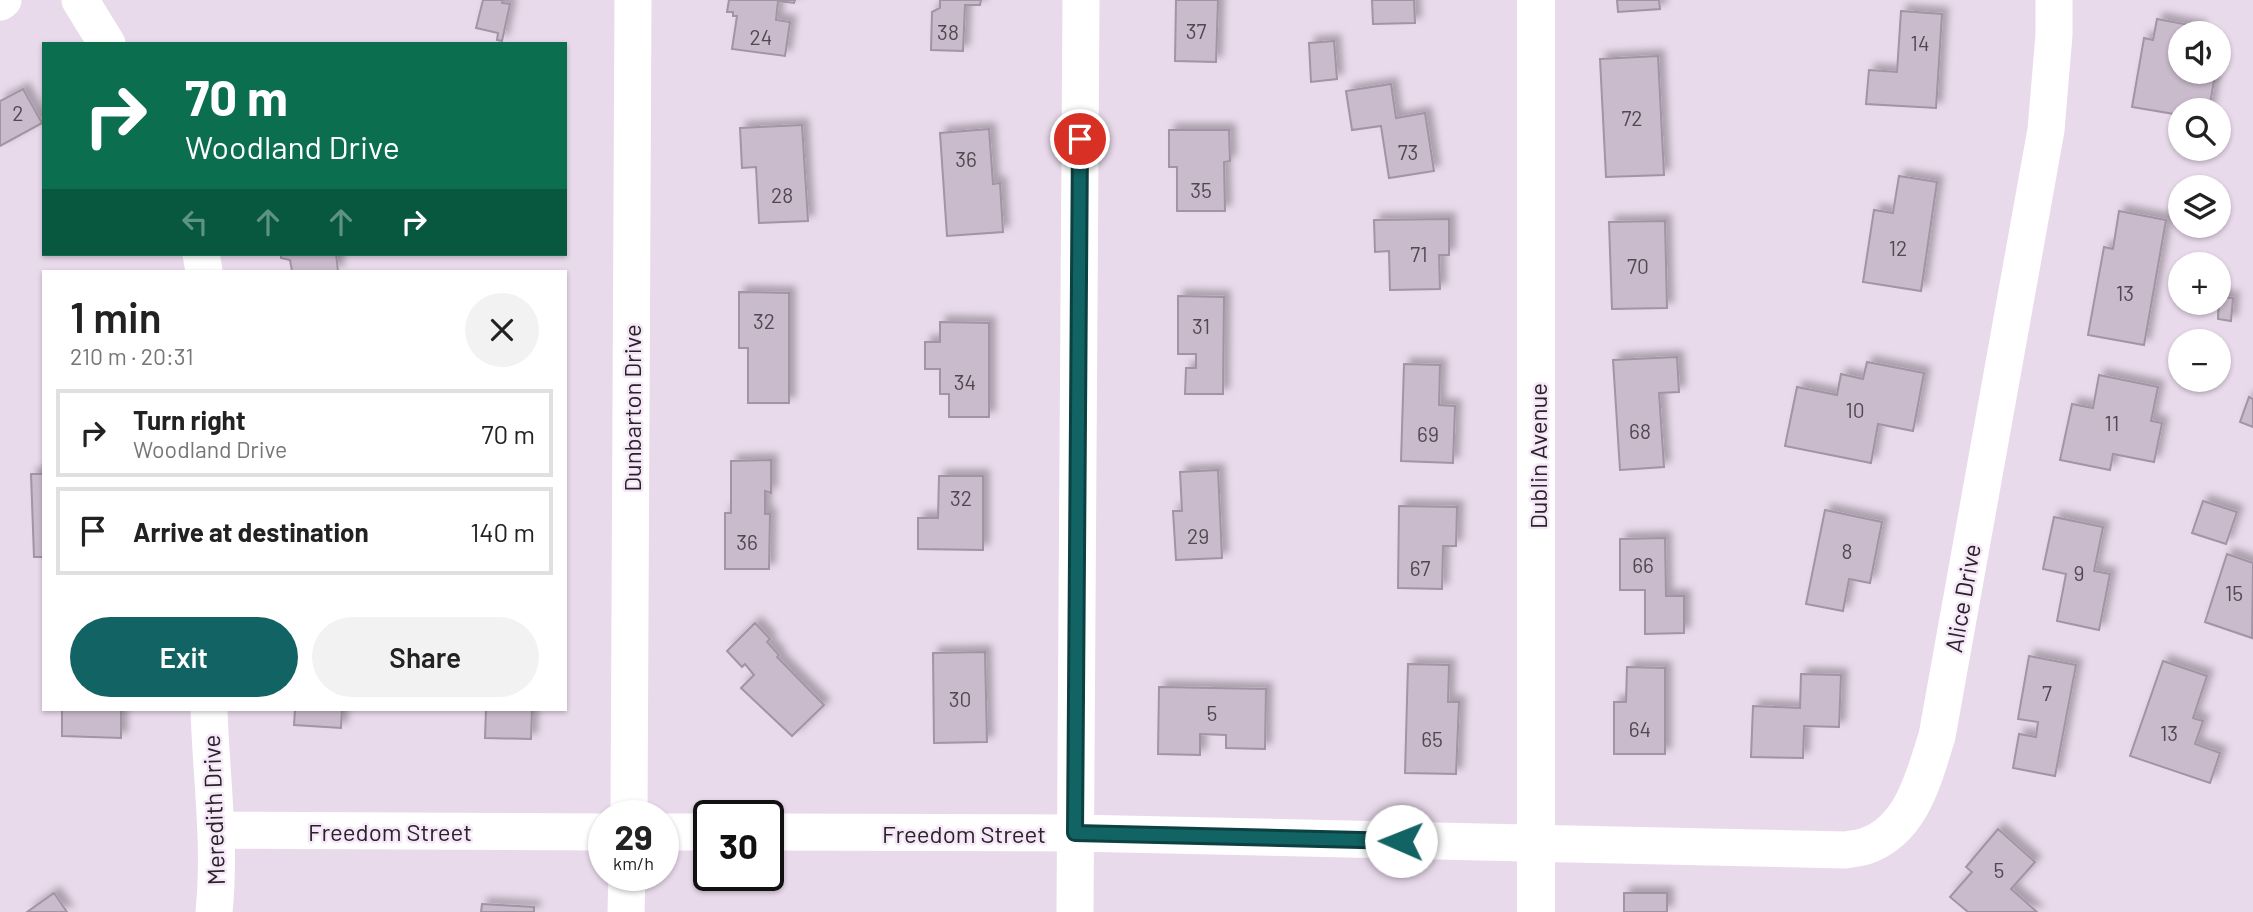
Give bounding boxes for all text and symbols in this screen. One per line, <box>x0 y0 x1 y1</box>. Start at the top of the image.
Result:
house number: 37 <box>1186 18 1206 43</box>
house number: 38 <box>937 19 959 44</box>
map controls <box>2168 21 2231 392</box>
button: sound <box>2168 21 2231 84</box>
house number: 24 <box>750 24 772 49</box>
house number: 14 <box>1911 30 1929 55</box>
text: 70 m <box>185 67 288 126</box>
icon: right <box>70 70 161 161</box>
button: search <box>2168 98 2231 161</box>
house number: 2 <box>12 100 24 125</box>
house number: 72 <box>1621 105 1643 130</box>
pin <box>1050 109 1110 169</box>
icon: arrive <box>1061 120 1099 158</box>
text: Woodland Drive <box>185 127 400 165</box>
house number: 73 <box>1398 139 1418 164</box>
house number: 36 <box>955 146 977 171</box>
button: layers <box>2168 175 2231 238</box>
house number: 35 <box>1190 177 1212 202</box>
house number: 28 <box>771 182 793 207</box>
icon: left <box>176 203 214 241</box>
icon: ahead <box>249 203 287 241</box>
icon: ahead <box>322 203 360 241</box>
icon: right <box>395 203 433 241</box>
house number: 12 <box>1889 235 1907 260</box>
house number: 71 <box>1410 241 1428 266</box>
button: + <box>2168 252 2231 315</box>
house number: 70 <box>1627 253 1649 278</box>
house number: 13 <box>2116 280 2134 305</box>
text: 1 min <box>70 291 162 341</box>
button: close <box>465 293 539 367</box>
house number: 32 <box>753 308 775 333</box>
house number: 31 <box>1192 313 1210 338</box>
street label: Dunbarton Drive <box>617 324 646 492</box>
button: − <box>2168 329 2231 392</box>
text: 210 m · 20:31 <box>70 342 194 370</box>
house number: 34 <box>954 369 976 394</box>
street label: Dublin Avenue <box>1523 383 1552 529</box>
house number: 10 <box>1845 397 1865 422</box>
text: Turn right <box>133 404 246 435</box>
house number: 11 <box>2105 410 2119 435</box>
icon: right <box>74 414 112 452</box>
text: 70 m <box>481 418 535 449</box>
house number: 68 <box>1629 418 1651 443</box>
house number: 69 <box>1417 421 1439 446</box>
text: Woodland Drive <box>133 435 287 463</box>
house number: 32 <box>950 485 972 510</box>
icon: arrive <box>74 512 112 550</box>
text: Arrive at destination <box>133 516 369 547</box>
text: 140 m <box>470 516 535 547</box>
house number: 29 <box>1187 523 1209 548</box>
house number: 36 <box>736 529 758 554</box>
house number: 8 <box>1842 538 1852 563</box>
street label: Alice Drive <box>1938 541 1986 655</box>
house number: 66 <box>1632 552 1654 577</box>
house number: 67 <box>1410 555 1430 580</box>
house number: 9 <box>2074 560 2084 585</box>
house number: 15 <box>2225 580 2243 605</box>
button: Exit <box>70 617 298 697</box>
button: Share <box>312 617 539 697</box>
house number: 7 <box>2042 680 2052 705</box>
house number: 30 <box>949 686 971 711</box>
house number: 5 <box>1207 700 1217 725</box>
house number: 64 <box>1629 716 1651 741</box>
house number: 13 <box>2160 720 2178 745</box>
house number: 65 <box>1421 726 1443 751</box>
street label: Meredith Drive <box>196 734 230 886</box>
speed limit sign: 30 <box>693 800 784 891</box>
position arrow <box>1364 804 1438 878</box>
text: 29 <box>614 815 653 857</box>
street label: Freedom Street <box>308 817 472 846</box>
street label: Freedom Street <box>882 819 1046 848</box>
text: km/h <box>613 852 654 874</box>
house number: 5 <box>1994 857 2004 882</box>

